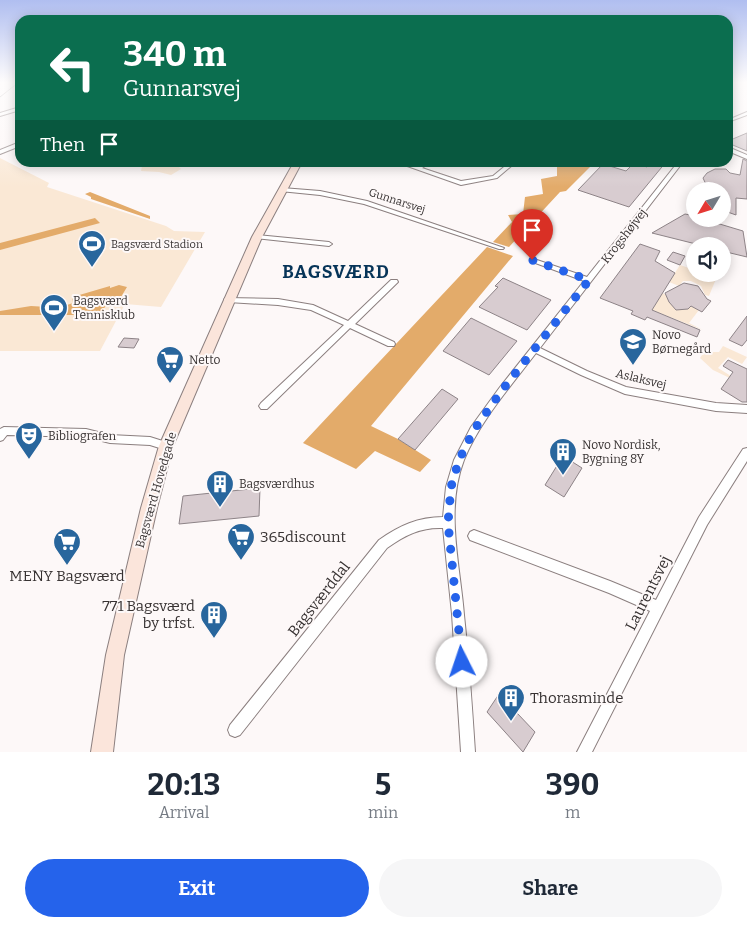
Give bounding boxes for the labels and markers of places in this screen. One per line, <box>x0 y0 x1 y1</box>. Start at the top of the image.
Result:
pin <box>511 209 553 260</box>
sports icon: Bagsværd Stadion <box>77 229 107 268</box>
place label: Bagsværd Stadion <box>111 238 203 251</box>
sports icon: Bagsværd Tennisklub <box>39 293 69 332</box>
place label: Bagsværd Tennisklub <box>73 294 135 322</box>
school or university icon: Novo Børnegård <box>618 327 648 366</box>
place label: Novo Børnegård <box>652 328 711 356</box>
supermarket icon: Netto <box>155 345 185 384</box>
place label: Netto <box>189 353 220 367</box>
theatre icon: Bibliografen <box>14 421 44 460</box>
place label: Bibliografen <box>48 429 117 443</box>
building icon: Novo Nordisk, Bygning 8Y <box>548 437 578 476</box>
place label: Novo Nordisk, Bygning 8Y <box>582 438 661 466</box>
building icon: Bagsværdhus <box>205 469 235 508</box>
place label: Bagsværdhus <box>239 477 315 491</box>
supermarket icon: 365discount <box>226 522 256 561</box>
supermarket icon: MENY Bagsværd <box>52 527 82 566</box>
place label: 365discount <box>260 528 346 546</box>
place label: MENY Bagsværd <box>9 567 125 585</box>
place label: 771 Bagsværd by trfst. <box>102 597 195 632</box>
building icon: 771 Bagsværd by trfst. <box>199 600 229 639</box>
building icon: Thorasminde <box>496 683 526 722</box>
place label: Thorasminde <box>530 689 623 707</box>

